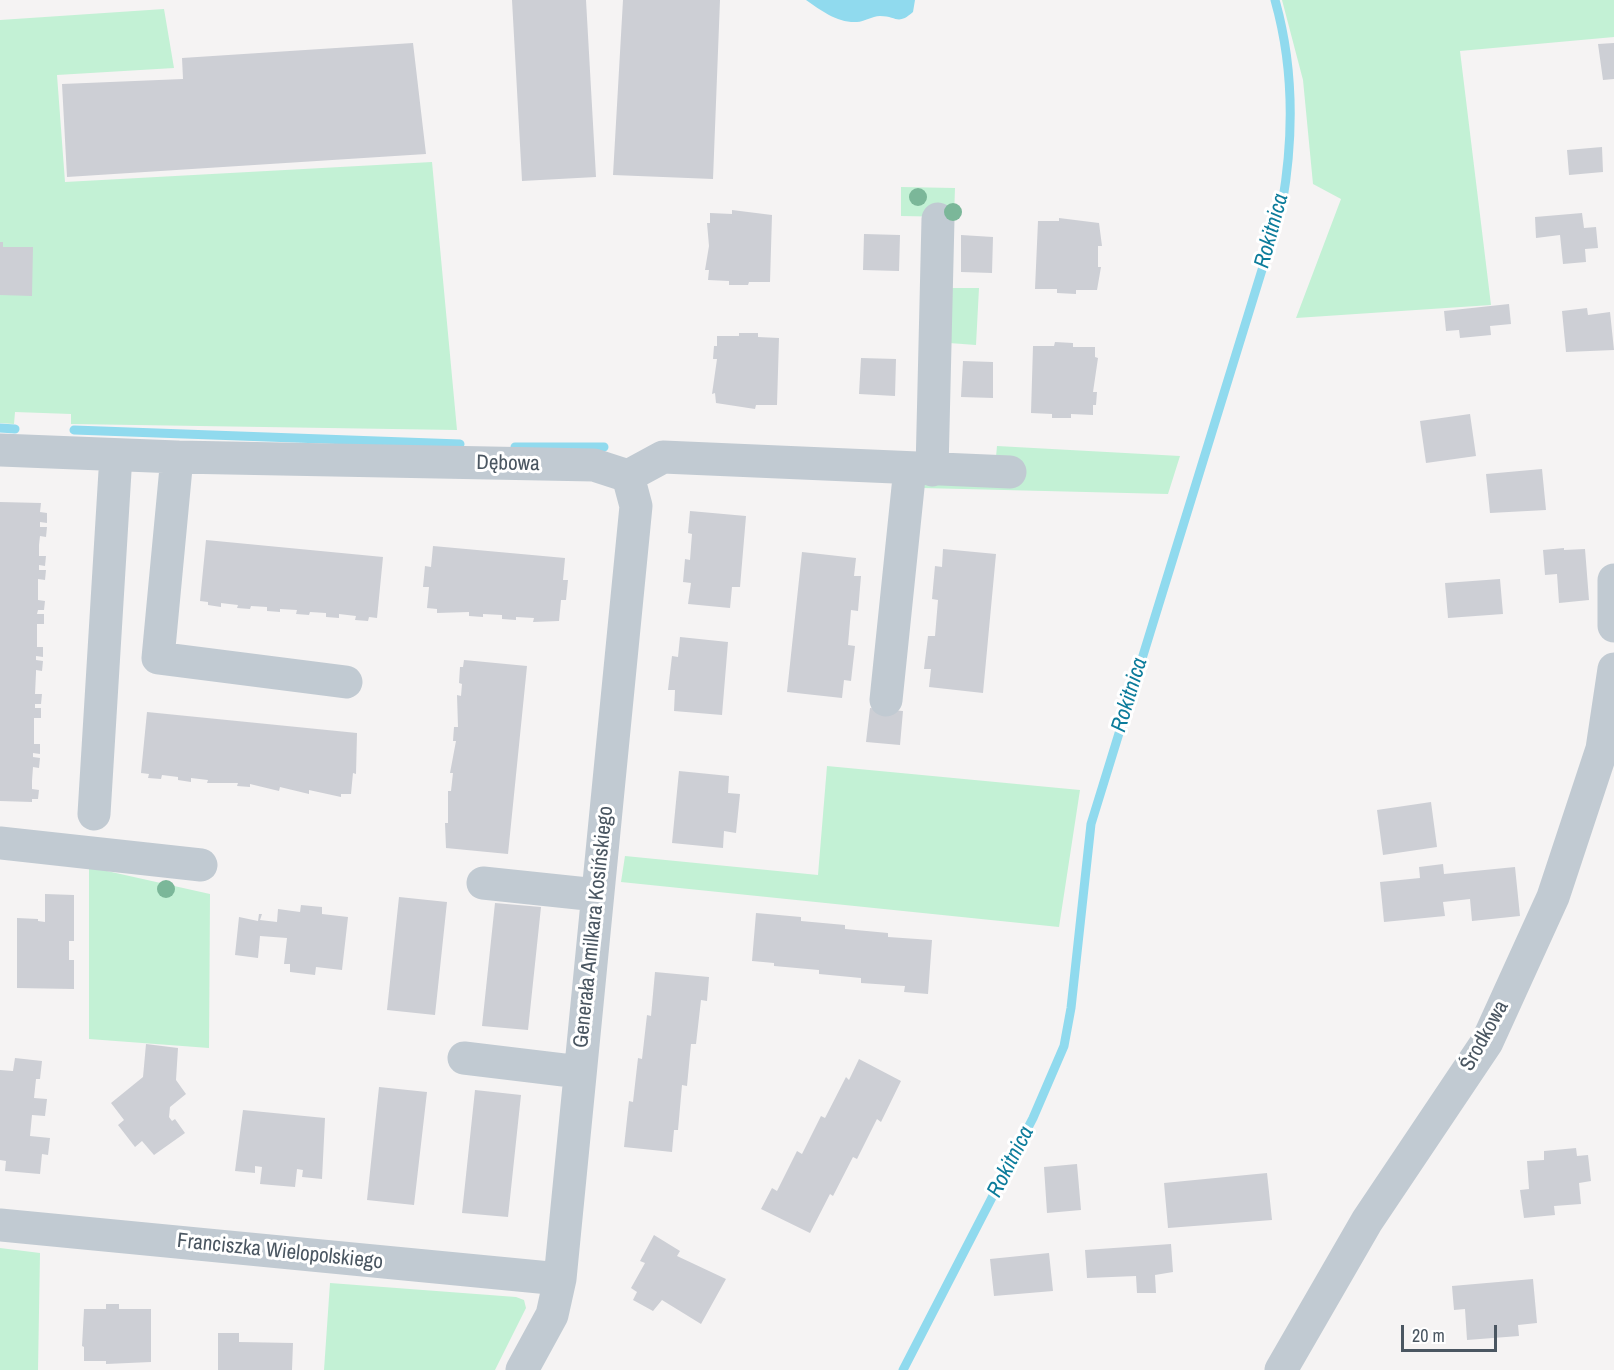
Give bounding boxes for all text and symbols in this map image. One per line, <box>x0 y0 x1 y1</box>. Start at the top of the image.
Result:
water label: Rokitnica <box>1249 191 1295 271</box>
street label: Dębowa <box>476 451 540 477</box>
water label: Rokitnica <box>1106 655 1154 735</box>
street label: Generała Amilkara Kosińskiego <box>569 805 619 1049</box>
street label: Środkowa <box>1455 996 1515 1076</box>
water label: Rokitnica <box>982 1122 1040 1202</box>
street label: Franciszka Wielopolskiego <box>176 1229 384 1275</box>
scale bar <box>1404 1313 1500 1351</box>
text: 20 m <box>1412 1323 1445 1348</box>

